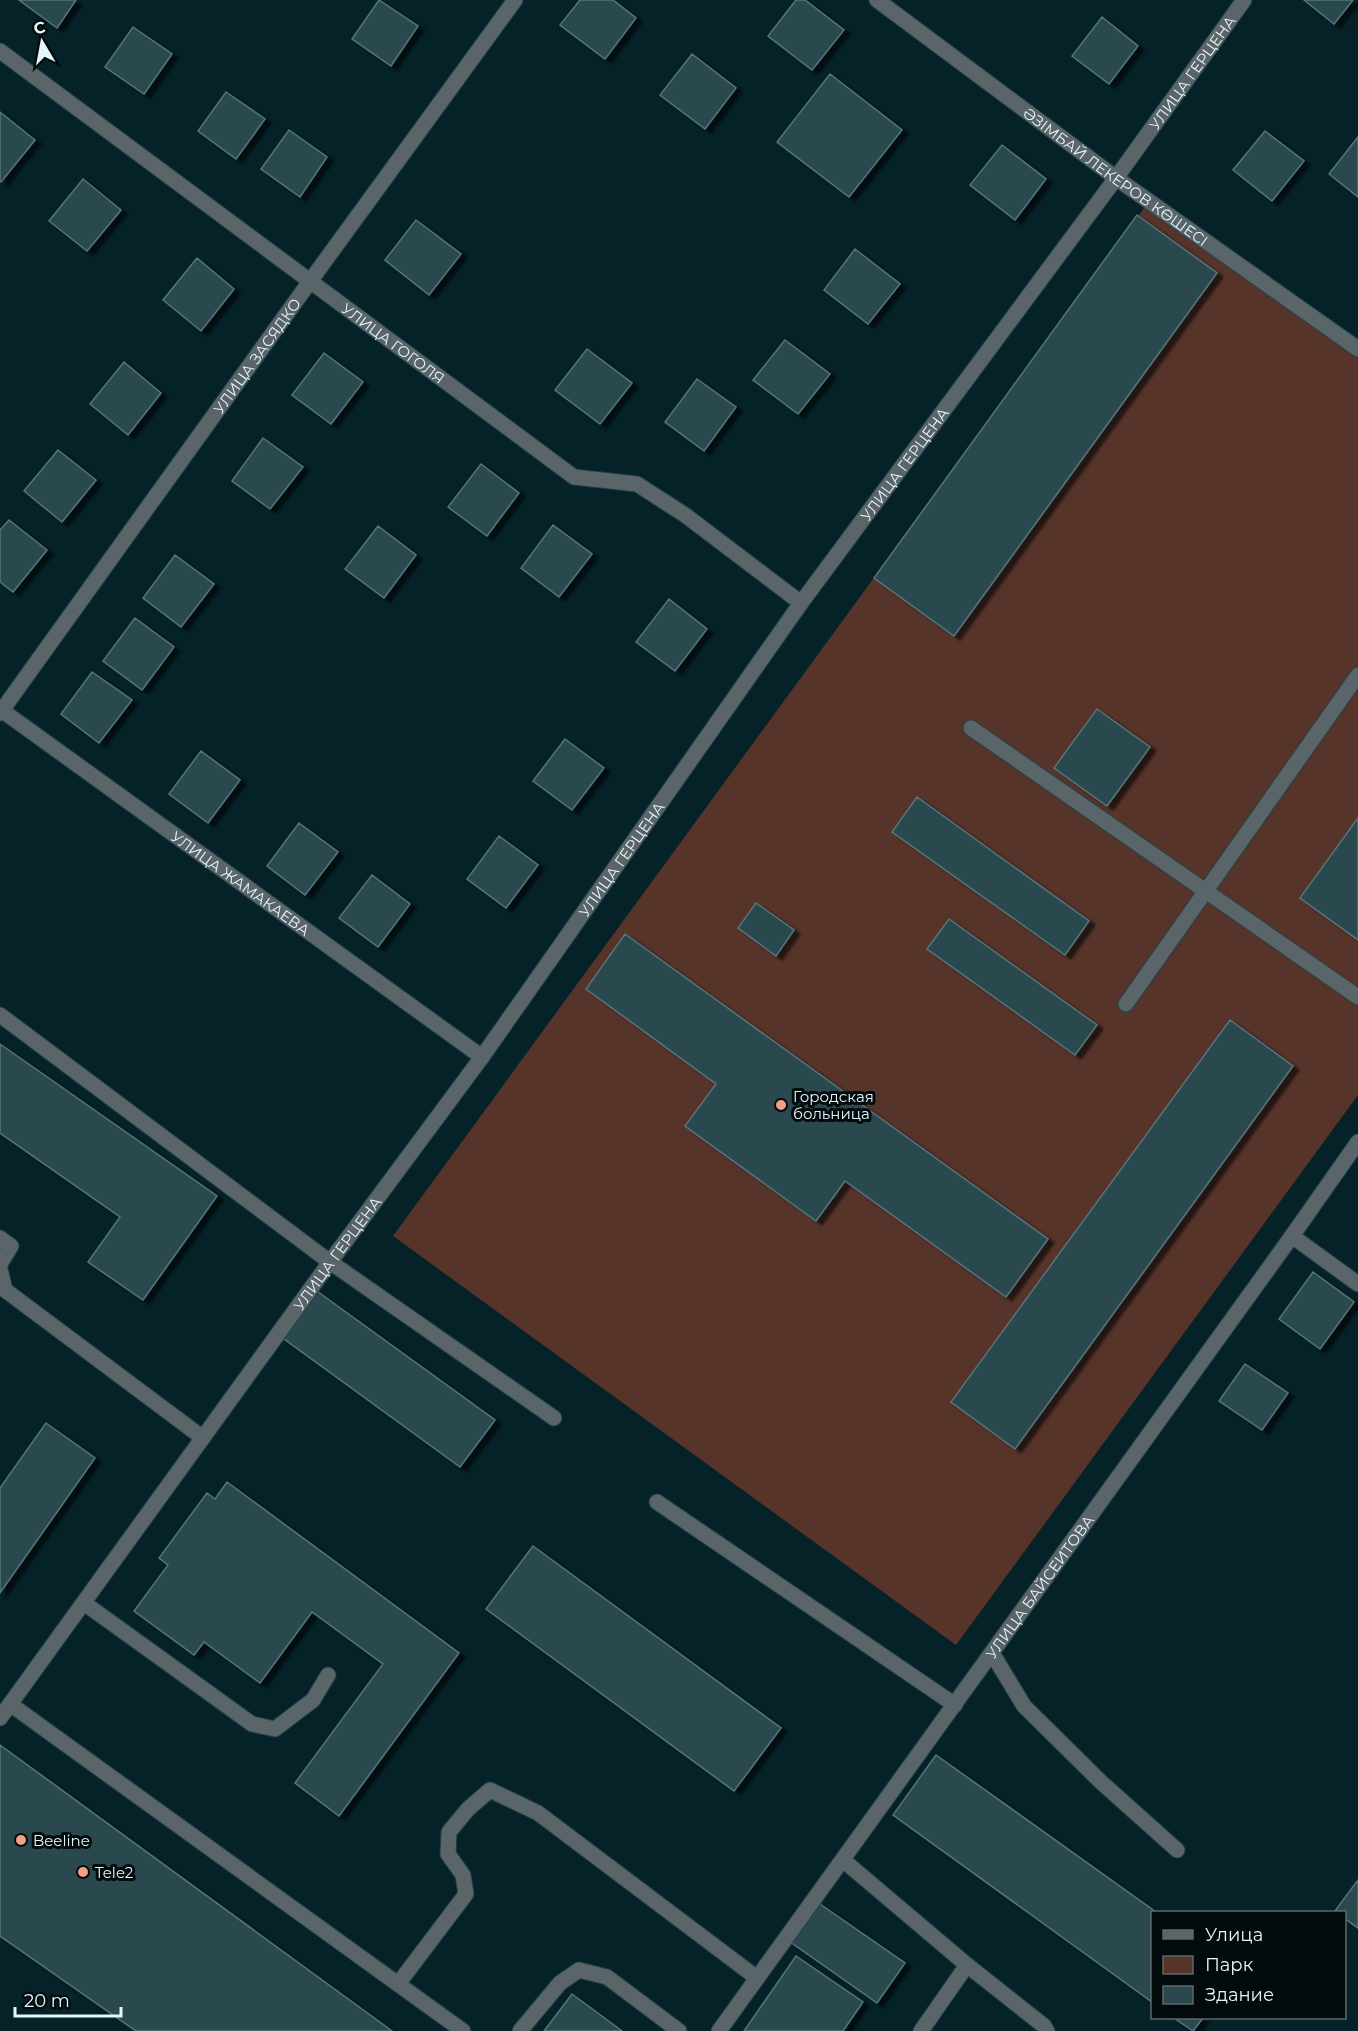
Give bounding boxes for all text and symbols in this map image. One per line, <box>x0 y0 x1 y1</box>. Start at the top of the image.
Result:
north arrow <box>12 12 72 72</box>
street label: УЛИЦА ГЕРЦЕНА <box>1144 12 1239 133</box>
text: С <box>32 17 47 38</box>
street label: ӘЗІМБАЙ ЛЕКЕРОВ КӨШЕСІ <box>1020 103 1212 250</box>
street label: УЛИЦА ЗАСЯДКО <box>209 294 305 417</box>
street label: УЛИЦА ГОГОЛЯ <box>338 299 449 387</box>
street label: УЛИЦА ГЕРЦЕНА <box>856 404 952 524</box>
street label: УЛИЦА ГЕРЦЕНА <box>574 798 668 920</box>
street label: УЛИЦА ЖАМАКАЕВА <box>168 826 314 939</box>
place label: Городская больница <box>793 1087 874 1123</box>
marker: Городская больница <box>774 1098 788 1112</box>
street label: УЛИЦА ГЕРЦЕНА <box>289 1193 385 1314</box>
street label: УЛИЦА БАЙСЕИТОВА <box>981 1511 1098 1662</box>
place label: Beeline <box>33 1831 90 1850</box>
marker: Beeline <box>14 1833 28 1847</box>
place label: Tele2 <box>95 1863 133 1882</box>
marker: Tele2 <box>76 1865 90 1879</box>
legend <box>1151 1911 1346 2019</box>
text: Улица <box>1205 1924 1263 1946</box>
text: Парк <box>1205 1954 1254 1976</box>
scale bar <box>15 1980 122 2018</box>
text: Здание <box>1205 1984 1274 2006</box>
text: 20 m <box>24 1990 70 2012</box>

